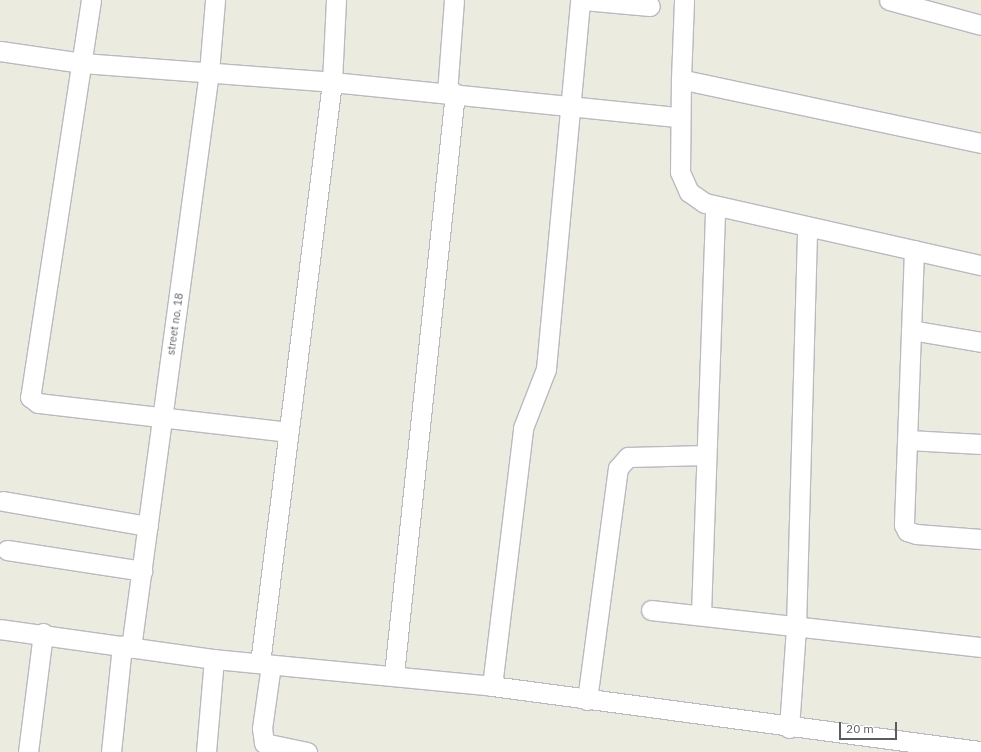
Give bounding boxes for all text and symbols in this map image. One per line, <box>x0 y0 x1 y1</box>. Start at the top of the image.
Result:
street label: street no. 18 <box>164 292 186 356</box>
scale bar <box>841 714 899 740</box>
text: 20 m <box>846 721 874 736</box>

